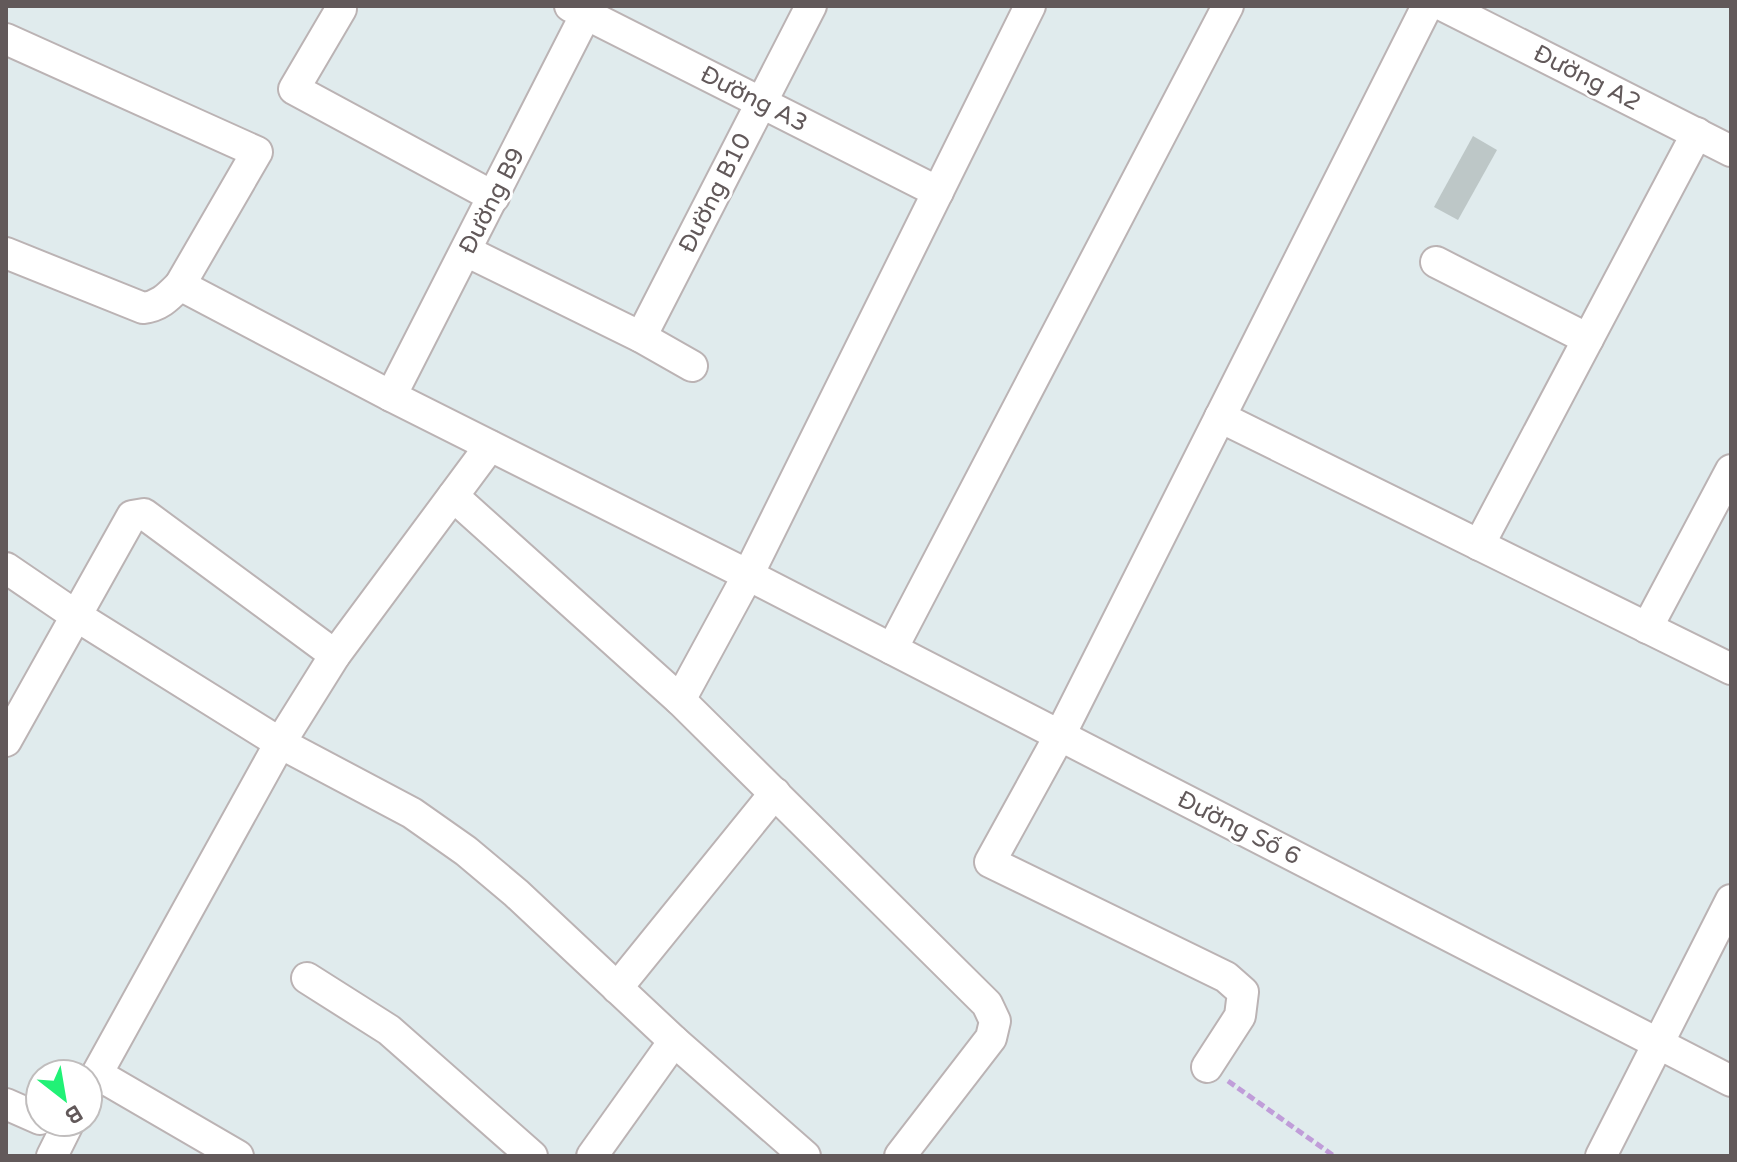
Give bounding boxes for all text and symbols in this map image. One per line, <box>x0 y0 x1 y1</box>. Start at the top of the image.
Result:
street label: Đường A2 <box>1529 39 1645 117</box>
street label: Đường A3 <box>696 60 812 138</box>
street label: Đường B10 <box>673 128 757 258</box>
street label: Đường B9 <box>453 143 531 259</box>
street label: Đường Số 6 <box>1173 785 1305 871</box>
north arrow <box>24 1058 104 1138</box>
text: B <box>61 1099 87 1129</box>

